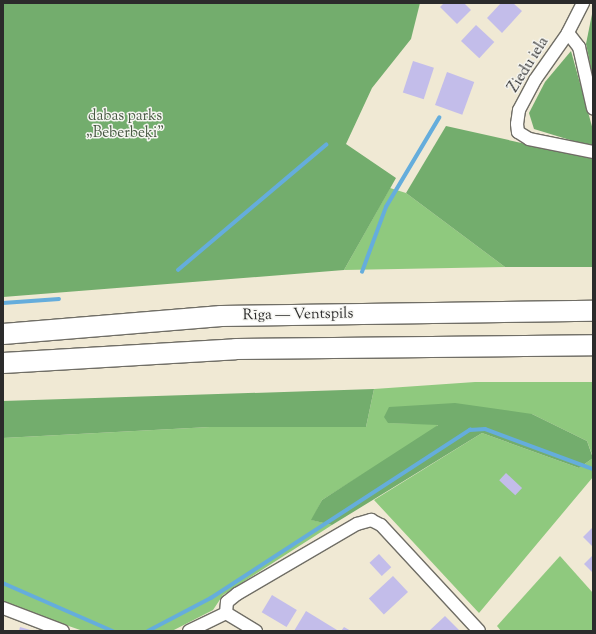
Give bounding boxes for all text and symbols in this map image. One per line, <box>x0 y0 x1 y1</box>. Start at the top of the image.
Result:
street label: Ziedu iela <box>505 34 553 96</box>
park label: dabas parks „Beberbeķi” <box>86 107 164 142</box>
street label: Rīga — Ventspils <box>243 305 353 325</box>

